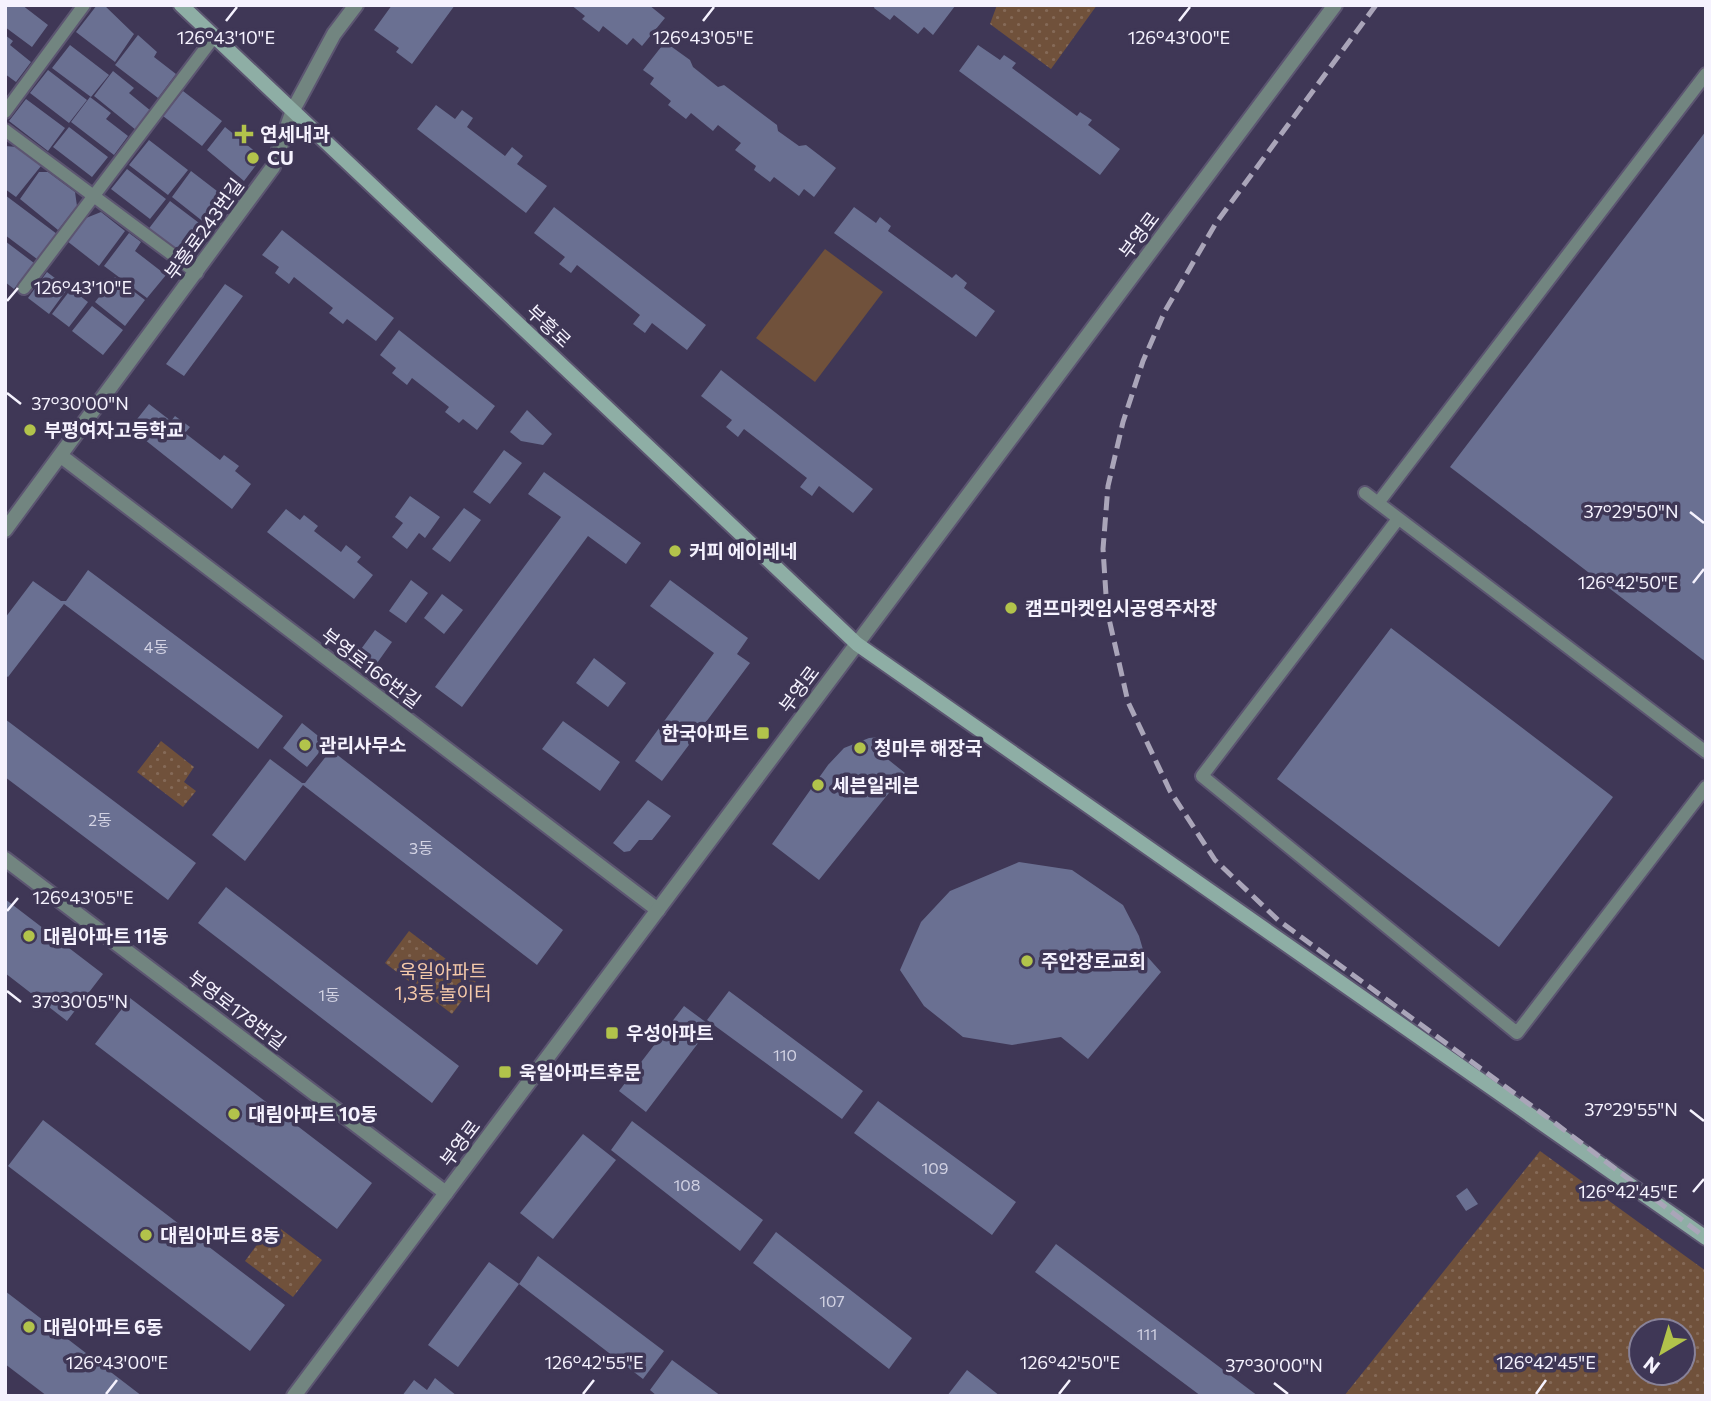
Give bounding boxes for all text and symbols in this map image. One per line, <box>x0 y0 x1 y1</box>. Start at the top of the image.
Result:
text: 126°43'10"E <box>177 26 275 48</box>
text: 126°43'05"E <box>652 26 754 48</box>
text: 126°43'00"E <box>1128 26 1230 48</box>
place label: 연세내과 <box>260 122 330 145</box>
marker: 연세내과 <box>234 124 254 144</box>
place label: CU <box>267 146 294 169</box>
marker: CU <box>245 150 261 166</box>
street label: 부흥로243번길 <box>159 173 248 284</box>
street label: 부영로 <box>1114 207 1164 263</box>
text: 126°43'10"E <box>34 276 132 298</box>
street label: 부흥로 <box>522 299 576 352</box>
text: 37°30'00"N <box>31 392 129 414</box>
place label: 부평여자고등학교 <box>44 418 184 441</box>
marker: 부평여자고등학교 <box>22 422 38 438</box>
text: 37°29'50"N <box>1583 500 1679 522</box>
place label: 커피 에이레네 <box>689 539 798 562</box>
marker: 커피 에이레네 <box>667 543 683 559</box>
text: 126°42'50"E <box>1578 571 1678 593</box>
place label: 캠프마켓임시공영주차장 <box>1025 596 1217 619</box>
marker: 캠프마켓임시공영주차장 <box>1003 600 1019 616</box>
street label: 부영로166번길 <box>317 623 426 712</box>
house number: 4동 <box>144 637 168 656</box>
street label: 부영로 <box>774 661 824 717</box>
place label: 한국아파트 <box>662 721 749 744</box>
marker: 한국아파트 <box>755 725 771 741</box>
place label: 관리사무소 <box>319 733 406 756</box>
place label: 청마루 해장국 <box>874 736 983 759</box>
marker: 관리사무소 <box>297 737 313 753</box>
marker: 청마루 해장국 <box>852 740 868 756</box>
place label: 세븐일레븐 <box>832 773 919 796</box>
marker: 세븐일레븐 <box>810 777 826 793</box>
house number: 2동 <box>88 810 112 829</box>
house number: 3동 <box>409 838 433 857</box>
text: 126°43'05"E <box>32 886 134 908</box>
place label: 대림아파트 11동 <box>43 924 169 947</box>
marker: 대림아파트 11동 <box>21 928 37 944</box>
place label: 주안장로교회 <box>1041 949 1146 972</box>
marker: 주안장로교회 <box>1019 953 1035 969</box>
park label: 욱일아파트 1,3동 놀이터 <box>395 959 491 1004</box>
street label: 부영로178번길 <box>184 965 291 1054</box>
house number: 1동 <box>318 985 340 1004</box>
text: 37°30'05"N <box>32 990 128 1012</box>
place label: 우성아파트 <box>626 1021 713 1044</box>
marker: 우성아파트 <box>604 1025 620 1041</box>
house number: 110 <box>773 1045 797 1064</box>
place label: 욱일아파트후문 <box>519 1060 641 1083</box>
marker: 욱일아파트후문 <box>497 1064 513 1080</box>
text: 37°29'55"N <box>1584 1098 1678 1120</box>
place label: 대림아파트 10동 <box>248 1102 378 1125</box>
marker: 대림아파트 10동 <box>226 1106 242 1122</box>
street label: 부영로 <box>435 1115 485 1171</box>
house number: 109 <box>922 1158 949 1177</box>
house number: 108 <box>674 1175 701 1194</box>
text: 126°42'45"E <box>1578 1180 1678 1202</box>
place label: 대림아파트 8동 <box>160 1223 280 1246</box>
marker: 대림아파트 8동 <box>138 1227 154 1243</box>
house number: 107 <box>819 1291 845 1310</box>
place label: 대림아파트 6동 <box>43 1315 163 1338</box>
north arrow <box>1627 1317 1697 1387</box>
marker: 대림아파트 6동 <box>21 1319 37 1335</box>
house number: 111 <box>1137 1324 1157 1343</box>
text: 126°43'00"E <box>66 1351 168 1373</box>
text: 126°42'55"E <box>544 1351 644 1373</box>
text: 126°42'50"E <box>1020 1351 1120 1373</box>
text: 126°42'45"E <box>1496 1351 1596 1373</box>
text: N <box>1639 1352 1664 1379</box>
text: 37°30'00"N <box>1225 1354 1323 1376</box>

